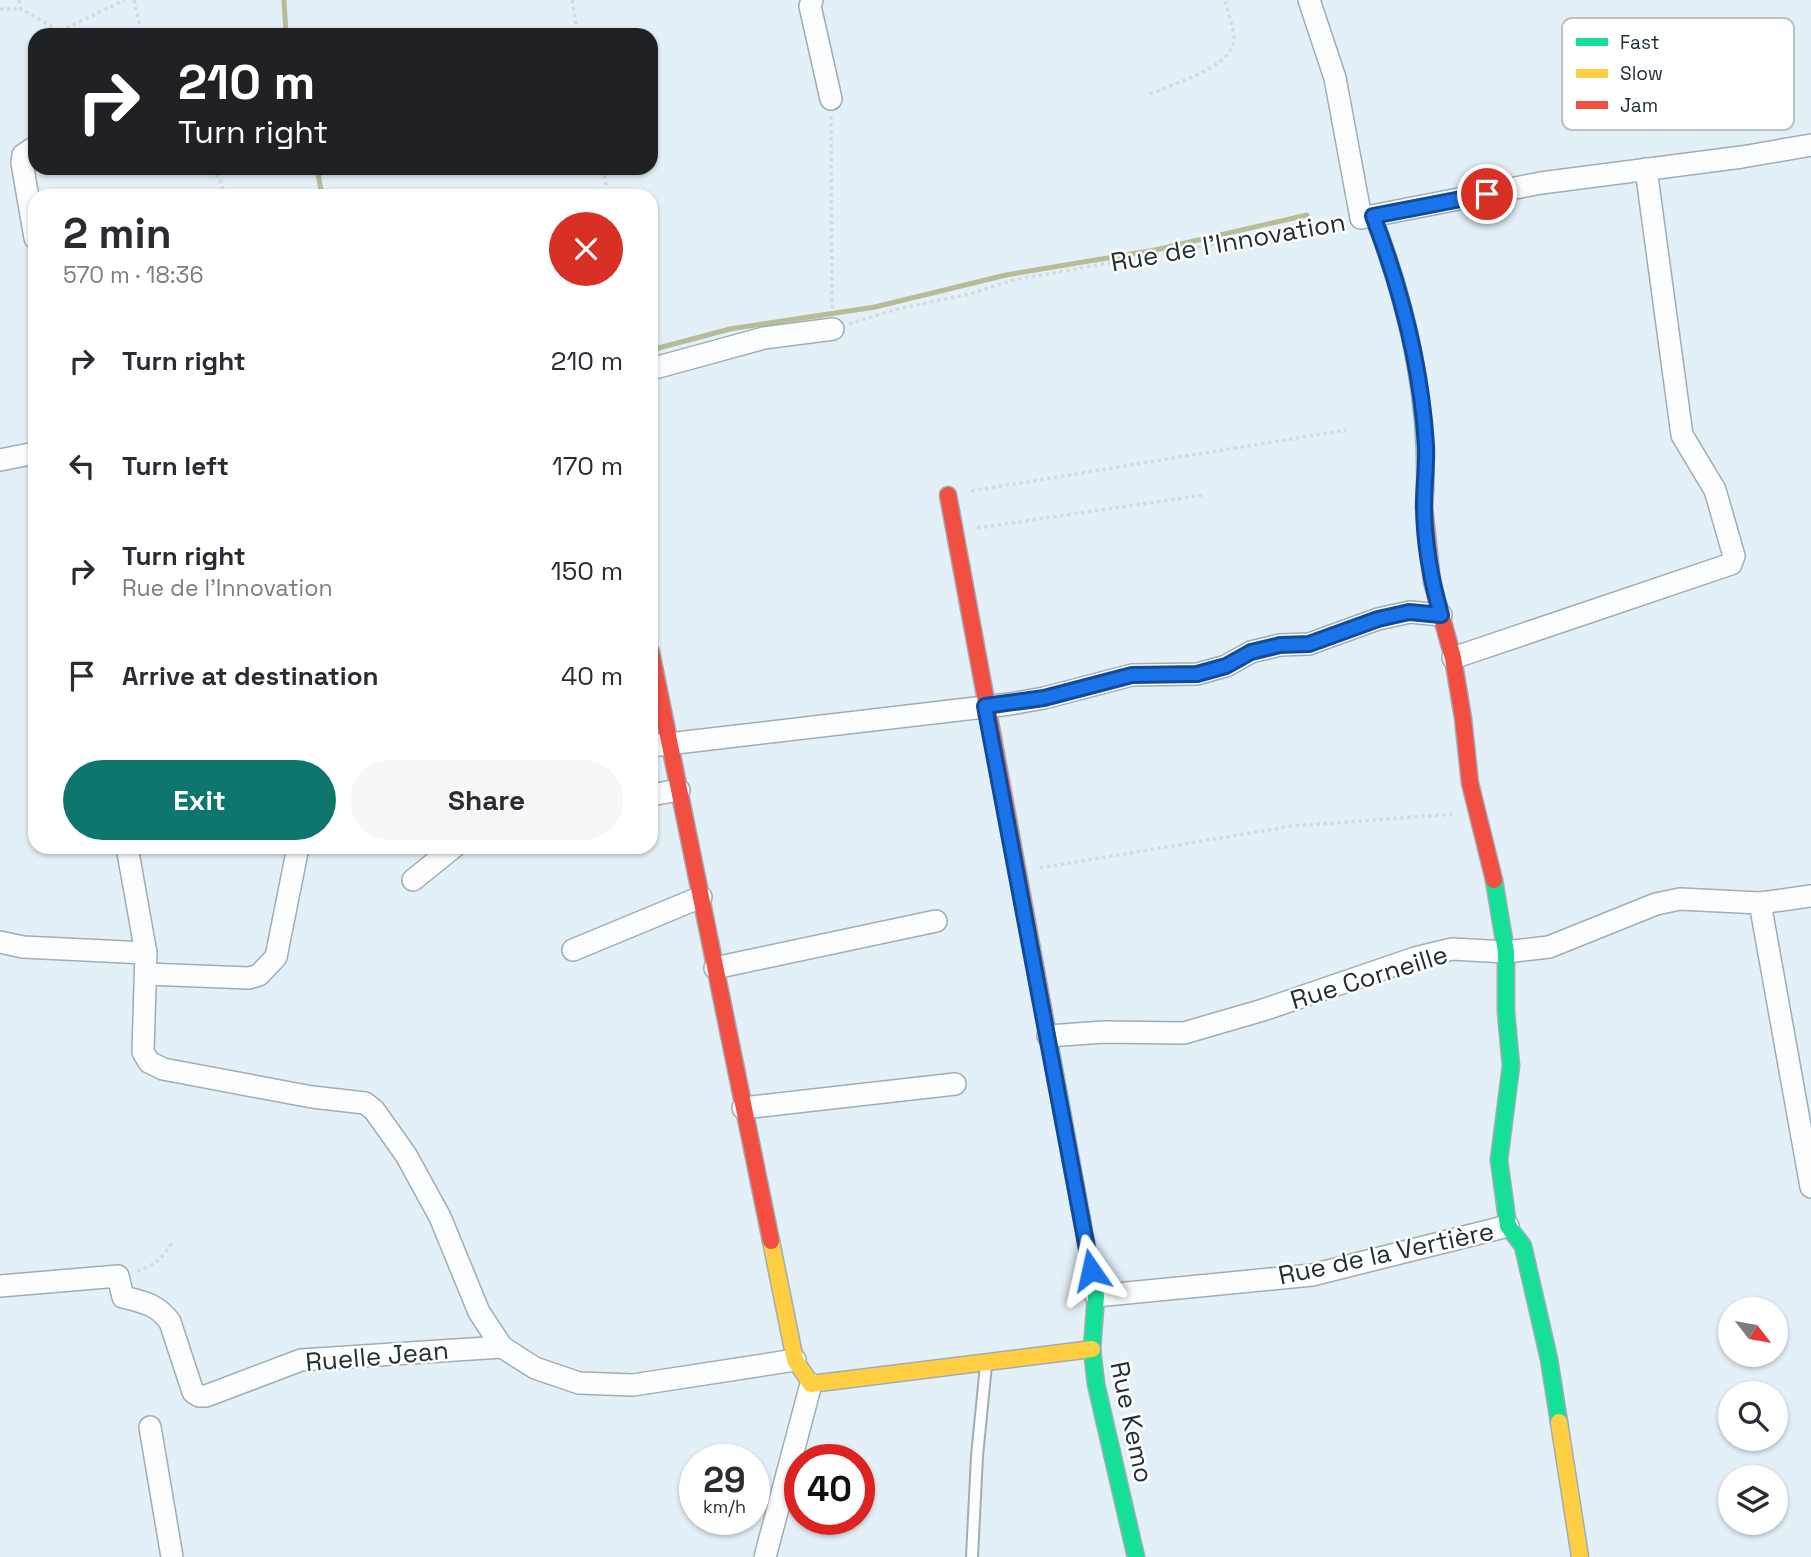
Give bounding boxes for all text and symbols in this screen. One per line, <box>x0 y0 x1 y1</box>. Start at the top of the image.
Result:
legend <box>1562 18 1794 130</box>
text: Fast <box>1620 30 1660 55</box>
text: 210 m <box>178 51 315 113</box>
icon: right <box>63 56 154 147</box>
text: Slow <box>1620 61 1663 86</box>
text: Jam <box>1620 93 1658 118</box>
text: Turn right <box>178 112 328 152</box>
pin <box>1457 164 1517 224</box>
icon: arrive <box>1468 175 1506 213</box>
street label: Rue de l'Innovation <box>1108 205 1348 279</box>
text: 2 min <box>63 207 172 260</box>
button: close <box>549 212 623 286</box>
text: 570 m · 18:36 <box>63 260 204 290</box>
icon: right <box>63 342 101 380</box>
text: Turn right <box>122 344 246 378</box>
text: 210 m <box>551 344 623 378</box>
icon: left <box>63 447 101 485</box>
text: Turn left <box>122 449 229 483</box>
text: 170 m <box>552 449 623 483</box>
text: Turn right <box>122 539 246 573</box>
icon: right <box>63 552 101 590</box>
text: 150 m <box>551 554 623 588</box>
text: Rue de l'Innovation <box>122 573 332 603</box>
icon: arrive <box>63 657 101 695</box>
text: Arrive at destination <box>122 659 379 693</box>
text: 40 m <box>561 659 623 693</box>
button: Exit <box>63 760 336 840</box>
button: Share <box>350 760 623 840</box>
street label: Rue Corneille <box>1286 937 1452 1017</box>
street label: Rue de la Vertière <box>1275 1214 1497 1292</box>
position arrow <box>1054 1233 1128 1307</box>
north arrow <box>1718 1297 1788 1367</box>
map controls <box>1718 1297 1788 1535</box>
street label: Ruelle Jean <box>304 1333 450 1379</box>
street label: Rue Kemo <box>1103 1358 1161 1486</box>
button: search <box>1718 1381 1788 1451</box>
speed limit sign: 40 <box>784 1444 875 1535</box>
text: 29 <box>703 1458 746 1502</box>
button: layers <box>1718 1465 1788 1535</box>
text: km/h <box>703 1495 746 1518</box>

